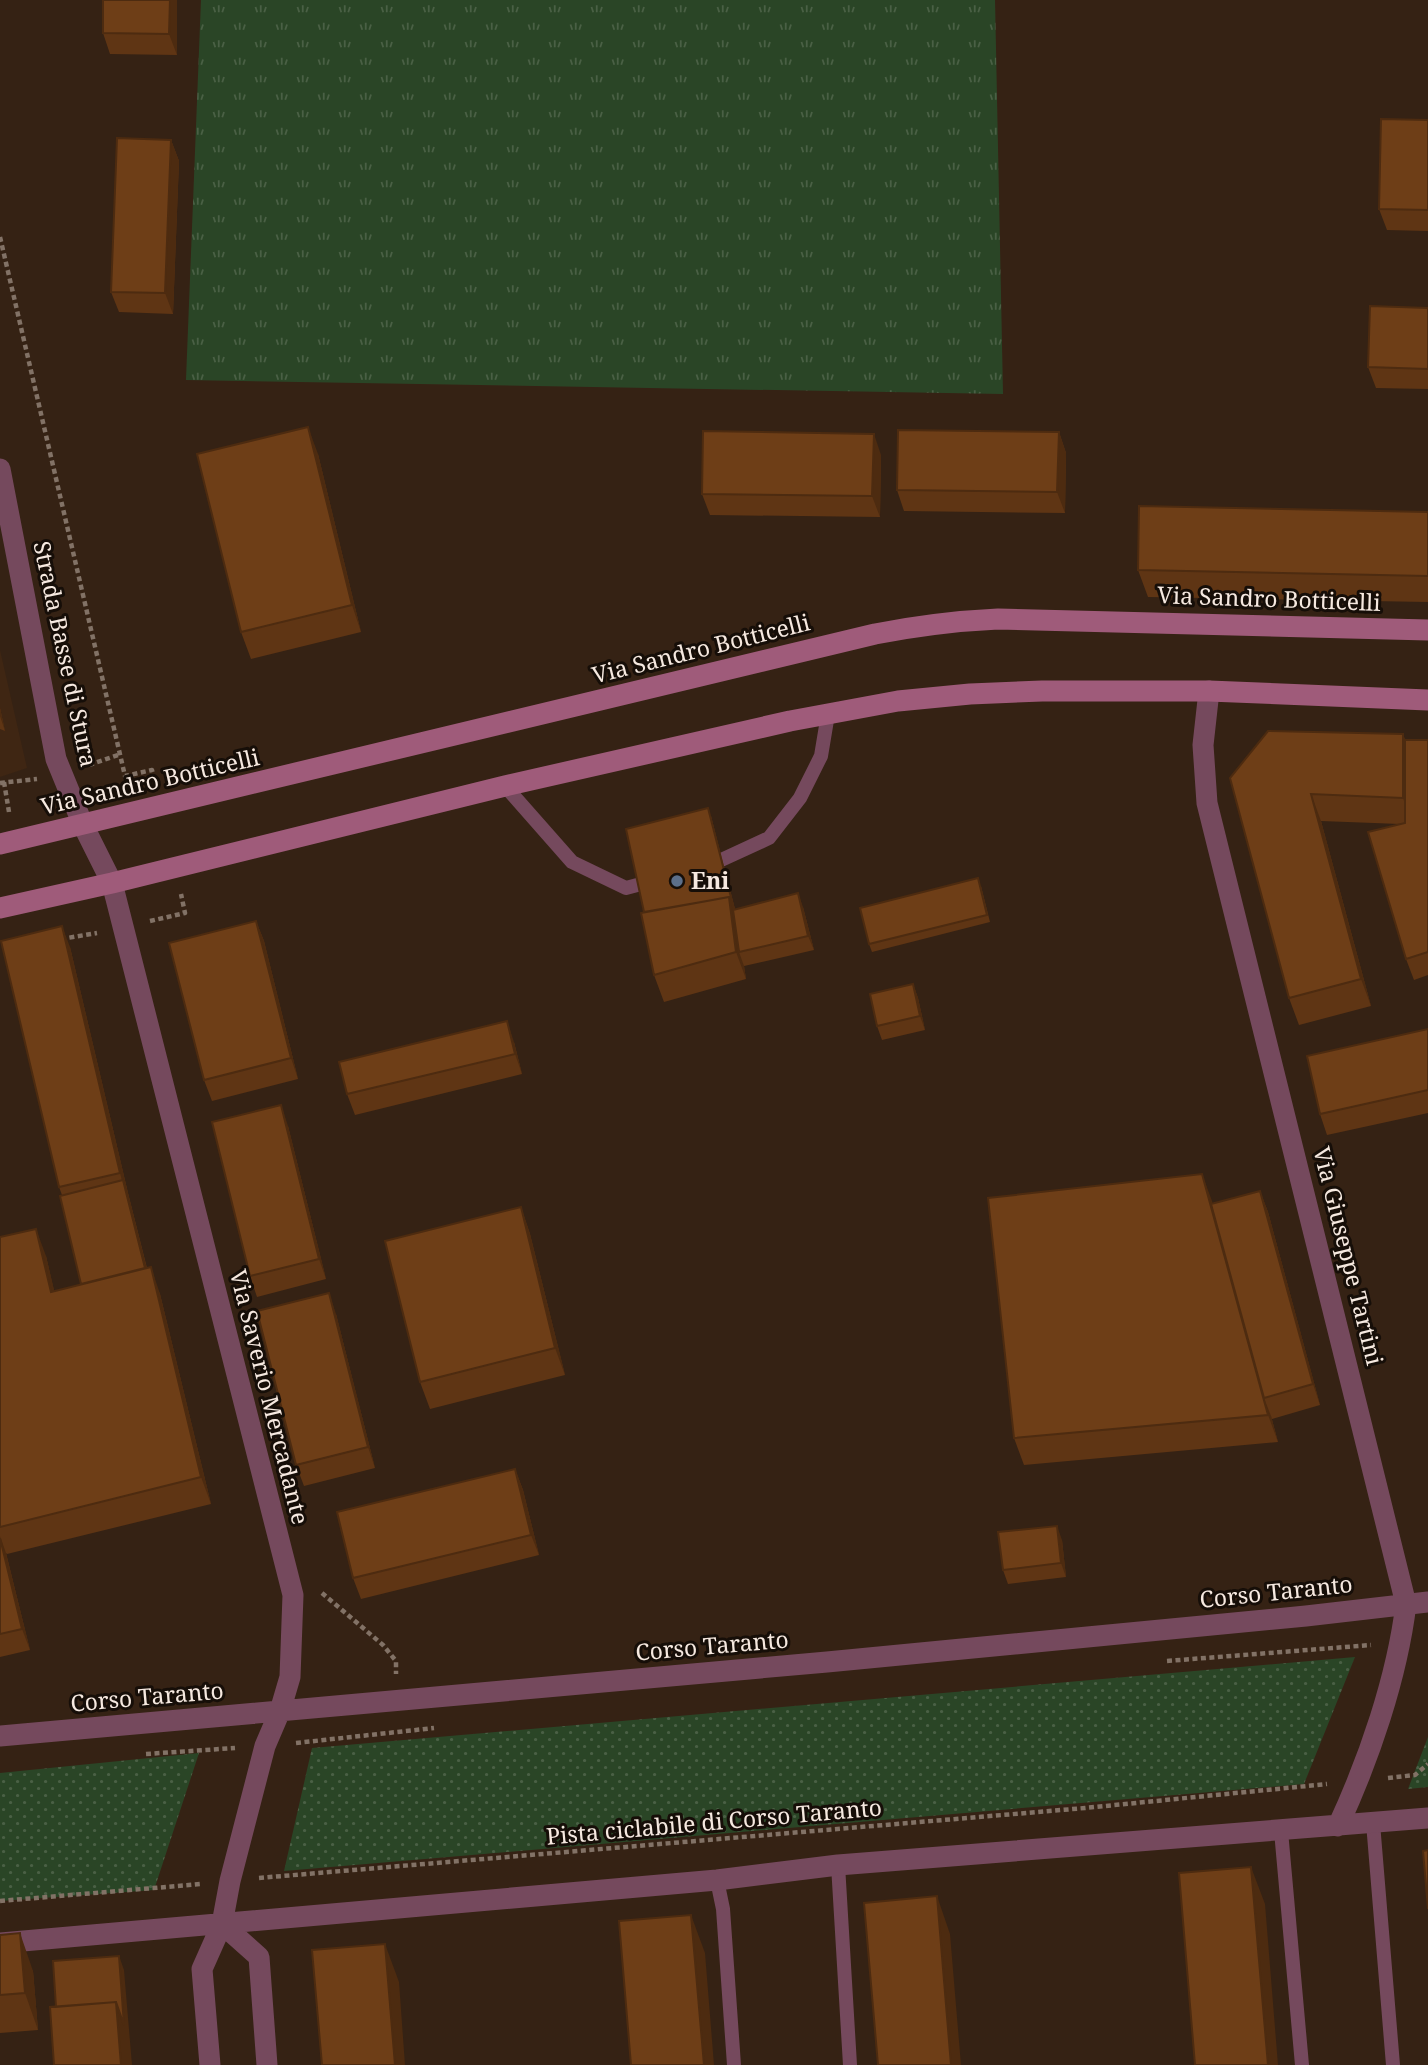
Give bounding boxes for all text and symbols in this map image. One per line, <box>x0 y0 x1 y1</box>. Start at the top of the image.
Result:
street label: Strada Basse di Stura <box>26 538 106 770</box>
street label: Via Sandro Botticelli <box>1157 578 1382 618</box>
street label: Via Sandro Botticelli <box>588 605 814 691</box>
street label: Via Sandro Botticelli <box>37 740 263 822</box>
place label: Eni <box>691 864 729 896</box>
marker: Eni <box>669 873 685 889</box>
street label: Via Giuseppe Tartini <box>1306 1143 1392 1369</box>
street label: Via Saverio Mercadante <box>223 1266 317 1528</box>
street label: Corso Taranto <box>1198 1567 1354 1615</box>
street label: Corso Taranto <box>634 1622 790 1668</box>
street label: Corso Taranto <box>69 1673 225 1719</box>
street label: Pista ciclabile di Corso Taranto <box>545 1790 883 1852</box>

